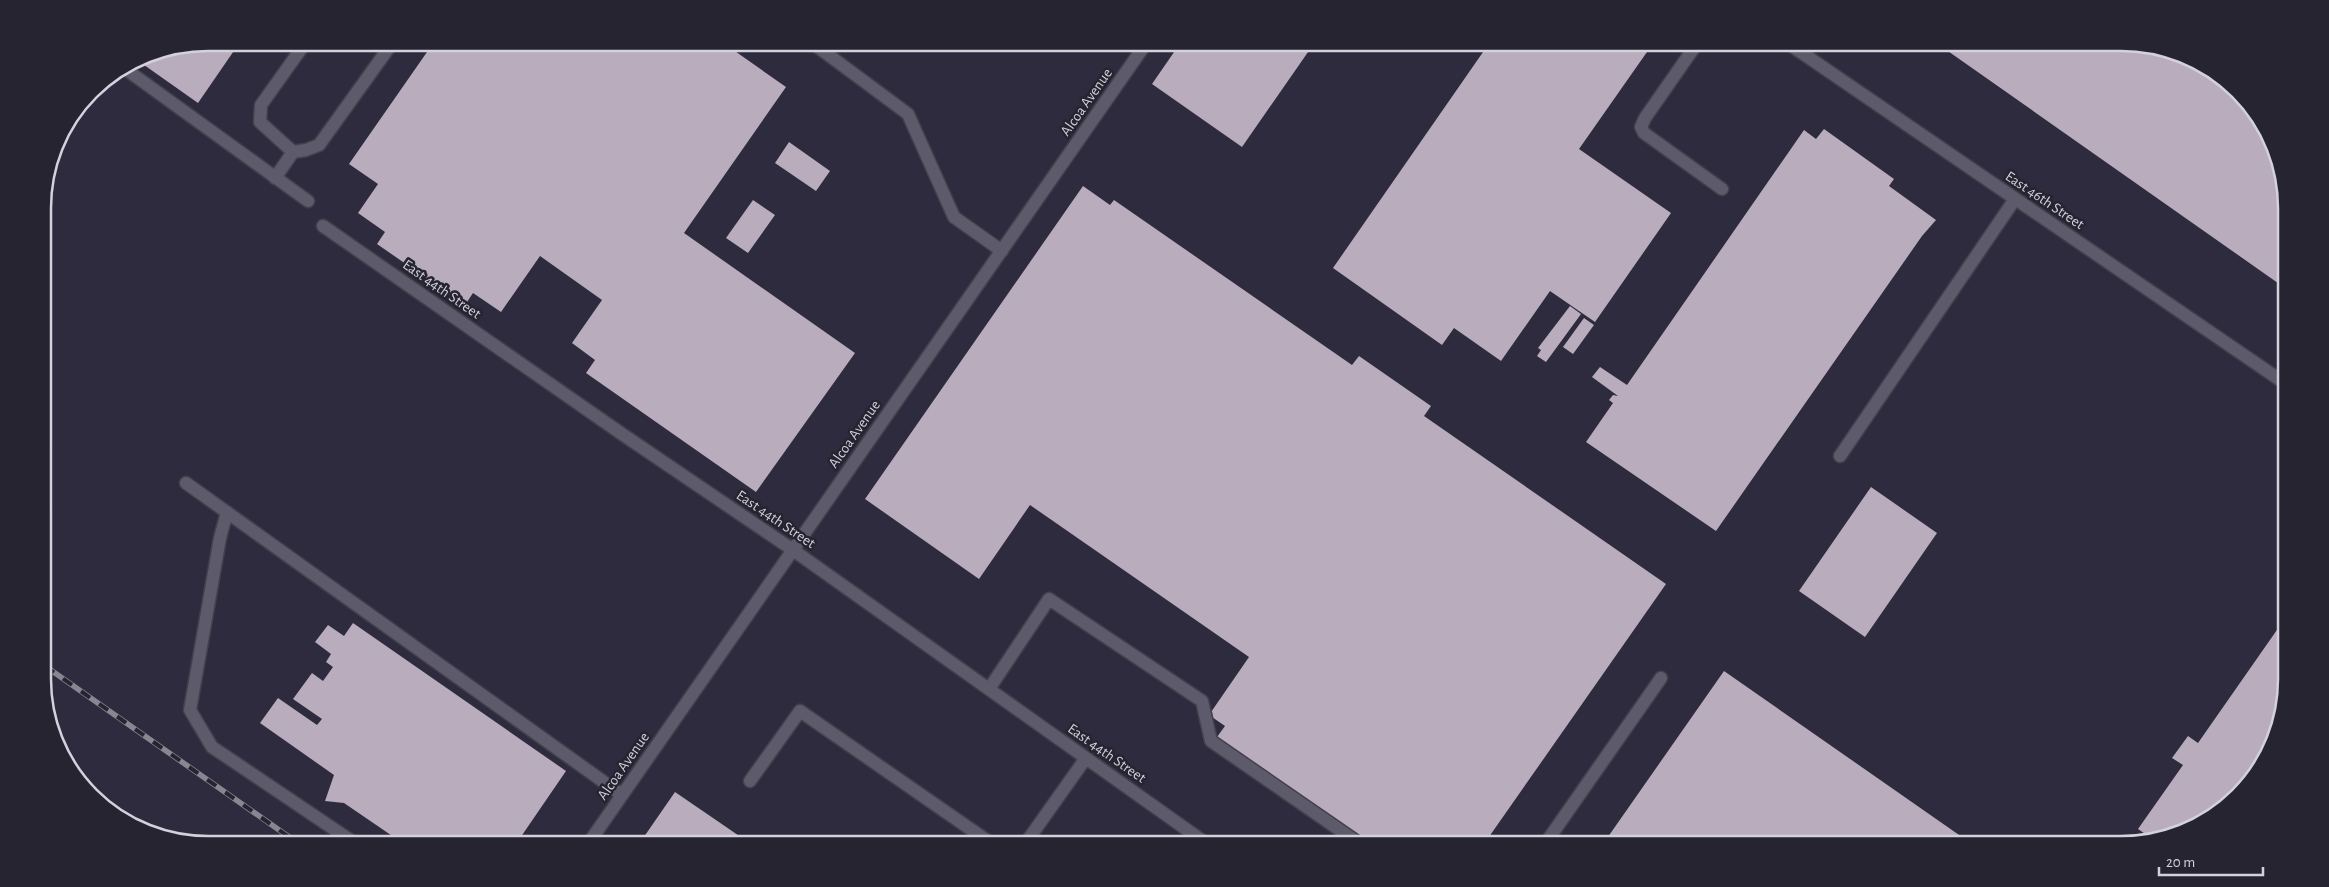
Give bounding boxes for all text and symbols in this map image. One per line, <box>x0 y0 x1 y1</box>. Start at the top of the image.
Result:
street label: Alcoa Avenue <box>1058 66 1115 139</box>
street label: East 46th Street <box>2003 169 2087 232</box>
street label: East 44th Street <box>400 257 484 322</box>
street label: Alcoa Avenue <box>826 398 883 471</box>
street label: East 44th Street <box>734 488 818 551</box>
street label: East 44th Street <box>1065 721 1149 786</box>
street label: Alcoa Avenue <box>595 730 652 803</box>
scale bar <box>2159 844 2263 876</box>
text: 20 m <box>2166 855 2195 870</box>

